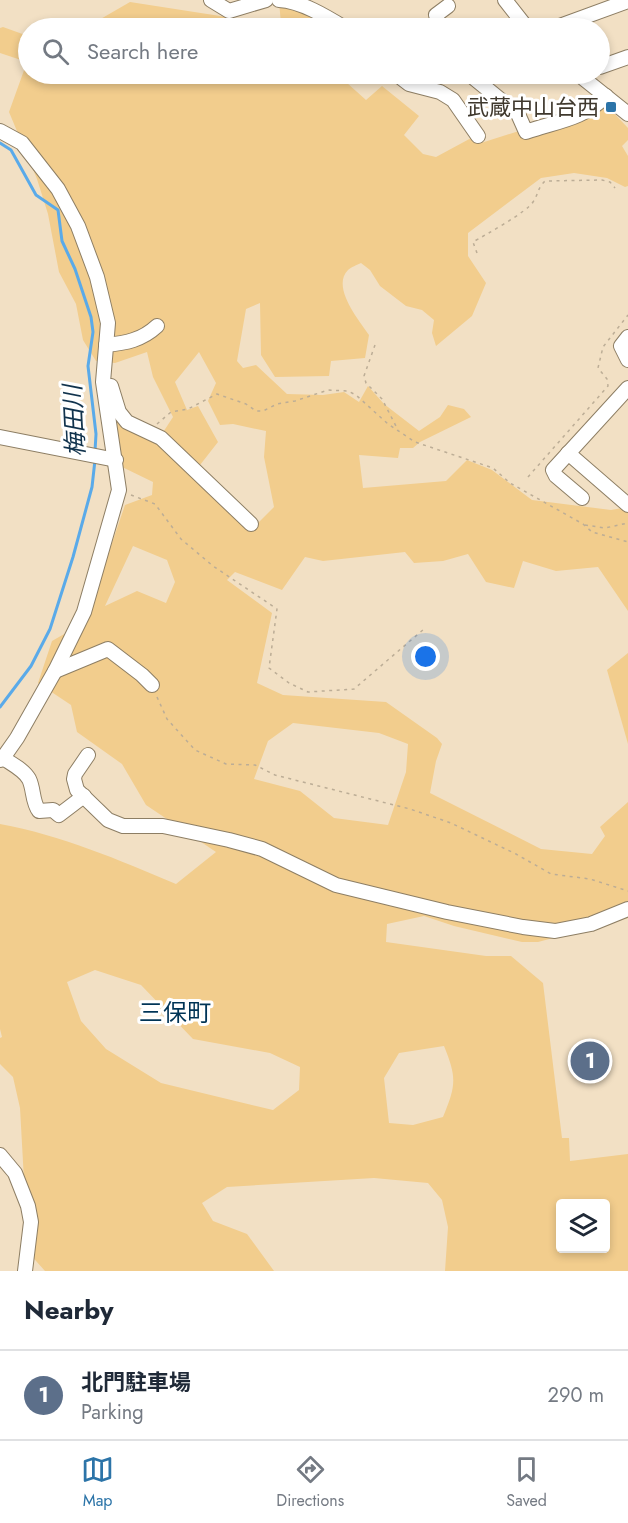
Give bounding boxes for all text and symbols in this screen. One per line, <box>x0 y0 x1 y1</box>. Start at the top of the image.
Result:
search box <box>18 18 610 84</box>
icon: search <box>39 35 72 68</box>
text: Search here <box>87 35 198 67</box>
place label: 武蔵中山台西 <box>467 91 599 123</box>
marker: 武蔵中山台西 <box>604 100 618 114</box>
water label: 梅田川 <box>54 381 93 458</box>
your location <box>411 642 440 671</box>
district label: 三保町 <box>139 995 211 1030</box>
pin: 1 <box>570 1038 610 1084</box>
map controls <box>556 1199 610 1253</box>
button: layers <box>556 1199 610 1253</box>
text: Nearby <box>24 1291 113 1329</box>
text: 北門駐車場 <box>81 1366 191 1398</box>
text: 1 <box>38 1381 49 1410</box>
text: 290 m <box>548 1381 604 1410</box>
text: Parking <box>81 1398 144 1427</box>
tab: Map <box>81 1453 114 1512</box>
tab: Directions <box>276 1453 344 1512</box>
tab: Saved <box>506 1453 547 1512</box>

